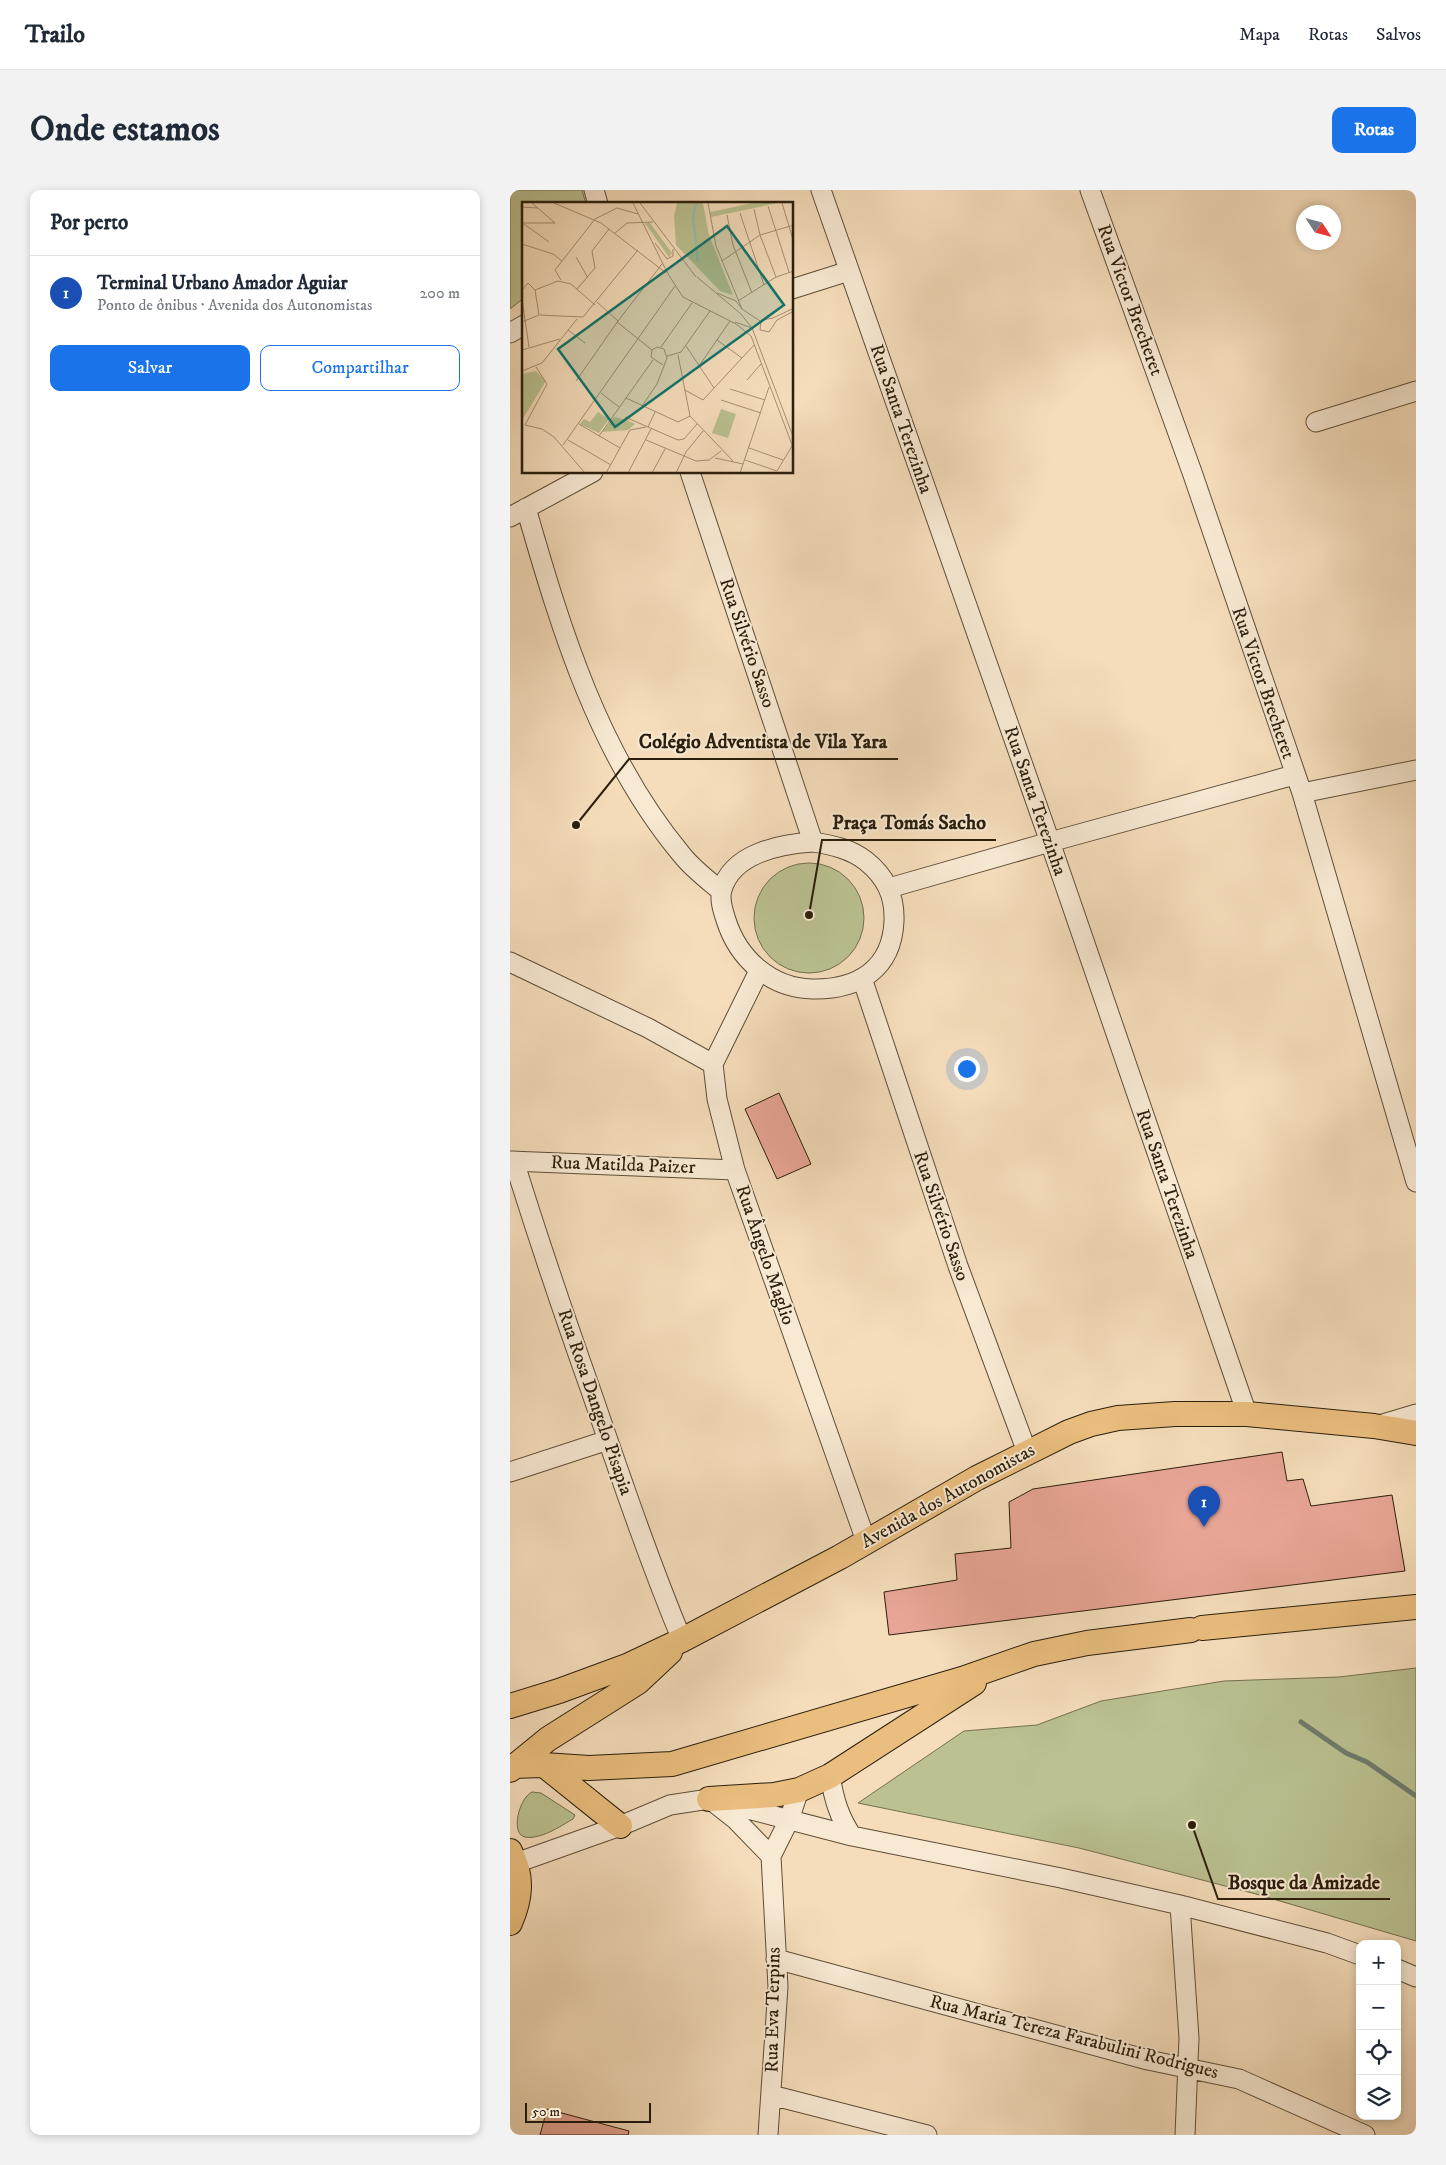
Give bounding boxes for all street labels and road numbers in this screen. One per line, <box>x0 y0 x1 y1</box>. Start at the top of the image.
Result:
street label: Rua Victor Brecheret <box>1092 221 1168 379</box>
street label: Rua Santa Terezinha <box>865 341 937 497</box>
street label: Rua Silvério Sasso <box>714 575 780 711</box>
street label: Rua Victor Brecheret <box>1226 604 1300 762</box>
street label: Rua Santa Terezinha <box>999 723 1071 879</box>
street label: Rua Santa Terezinha <box>1131 1106 1203 1262</box>
street label: Rua Silvério Sasso <box>908 1148 974 1284</box>
street label: Rua Matilda Paizer <box>550 1151 696 1179</box>
street label: Rua Ângelo Maglio <box>730 1181 802 1328</box>
street label: Rua Rosa Dangelo Pisapia <box>552 1306 638 1498</box>
street label: Avenida dos Autonomistas <box>857 1439 1039 1553</box>
street label: Rua Eva Terpins <box>760 1947 786 2073</box>
street label: Rua Maria Tereza Farabulini Rodrigues <box>927 1990 1221 2084</box>

